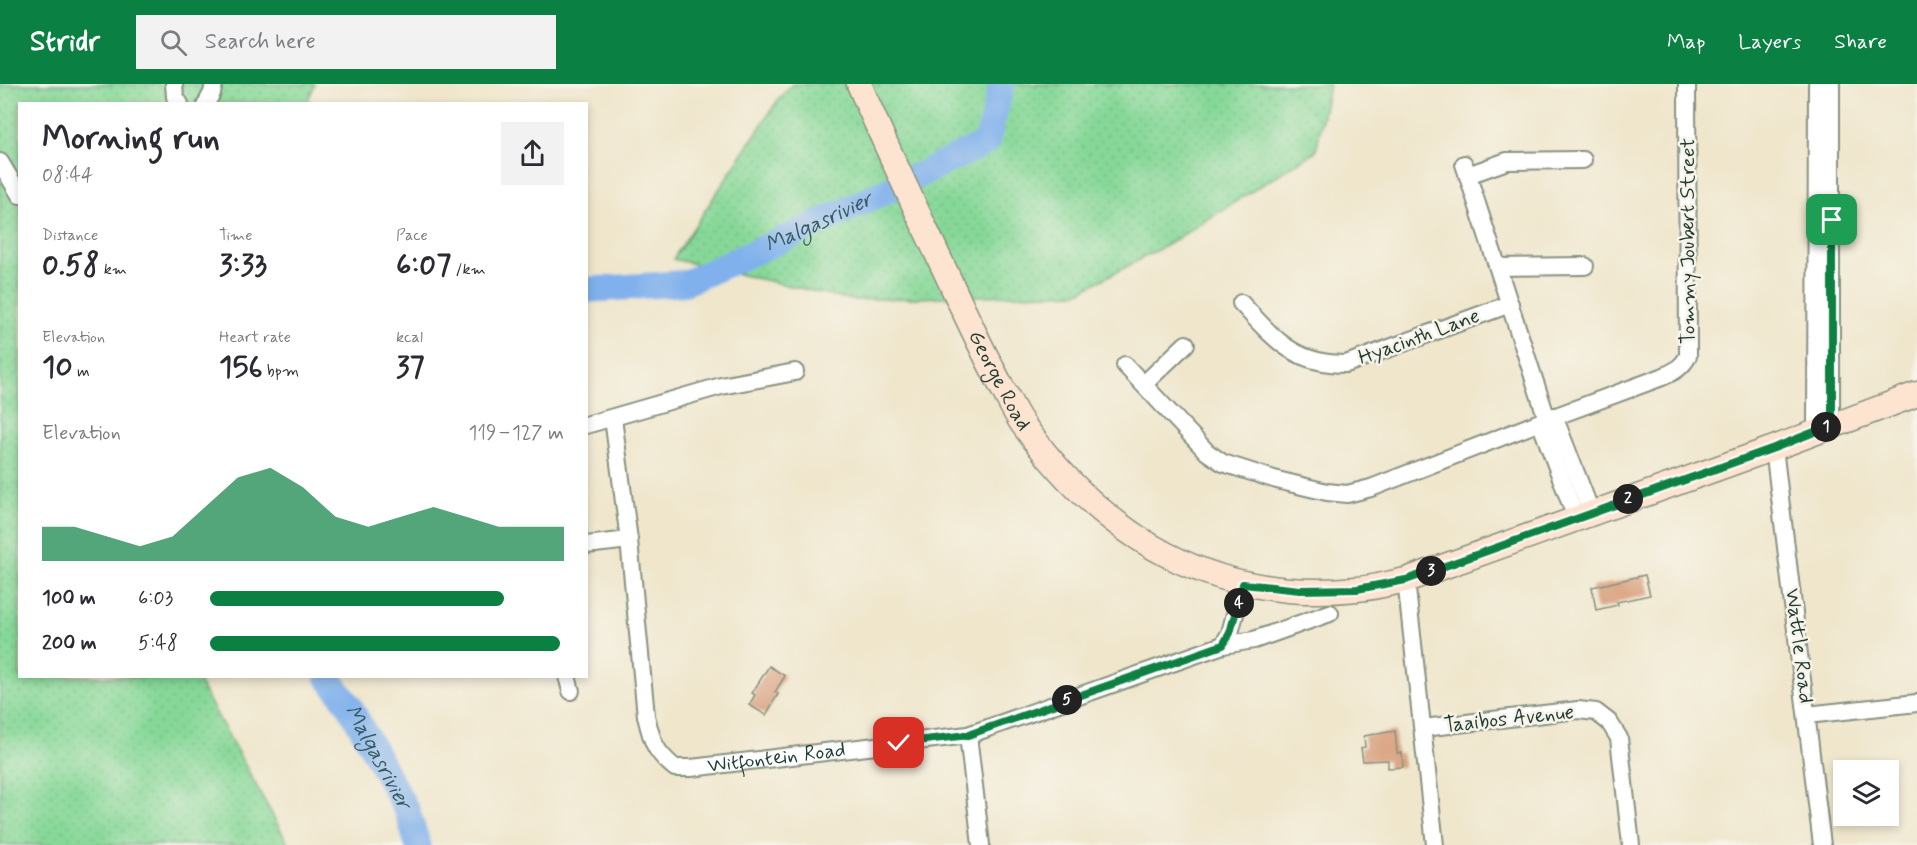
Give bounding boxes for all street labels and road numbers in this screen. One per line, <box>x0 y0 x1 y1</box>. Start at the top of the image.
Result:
street label: Tommy Joubert Street <box>1674 138 1702 344</box>
street label: Hyacinth Lane <box>1354 302 1484 372</box>
street label: George Road <box>961 326 1037 436</box>
street label: Wattle Road <box>1778 587 1820 705</box>
street label: Taaibos Avenue <box>1442 698 1576 740</box>
street label: Witfontein Road <box>706 736 847 780</box>

